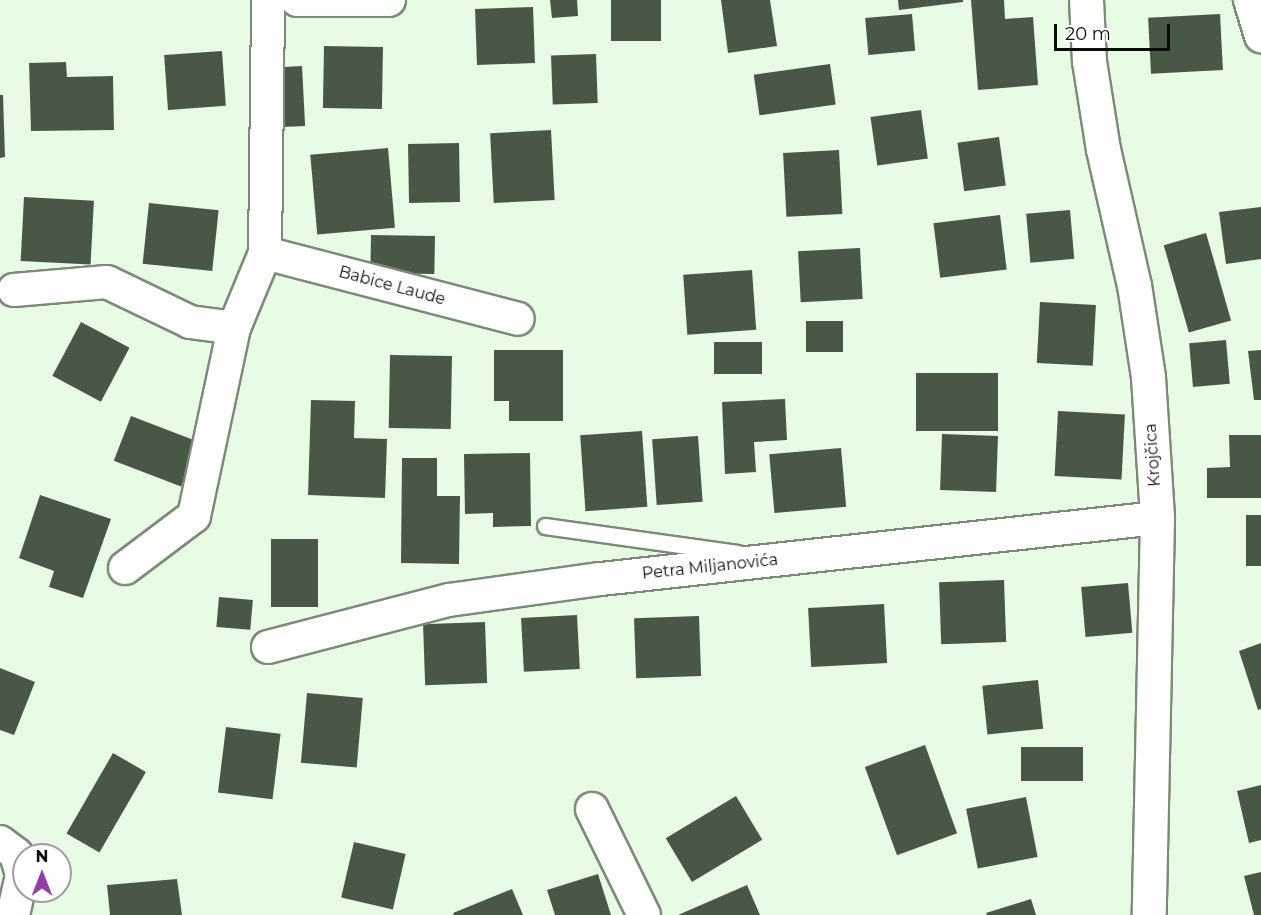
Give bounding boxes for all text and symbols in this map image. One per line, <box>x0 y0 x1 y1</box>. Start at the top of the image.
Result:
scale bar <box>1057 12 1172 50</box>
text: 20 m <box>1065 23 1111 45</box>
street label: Babice Laude <box>337 263 447 309</box>
street label: Krojčica <box>1141 423 1165 487</box>
street label: Petra Miljanovića <box>641 550 779 584</box>
north arrow <box>12 843 72 903</box>
text: N <box>36 847 48 866</box>

